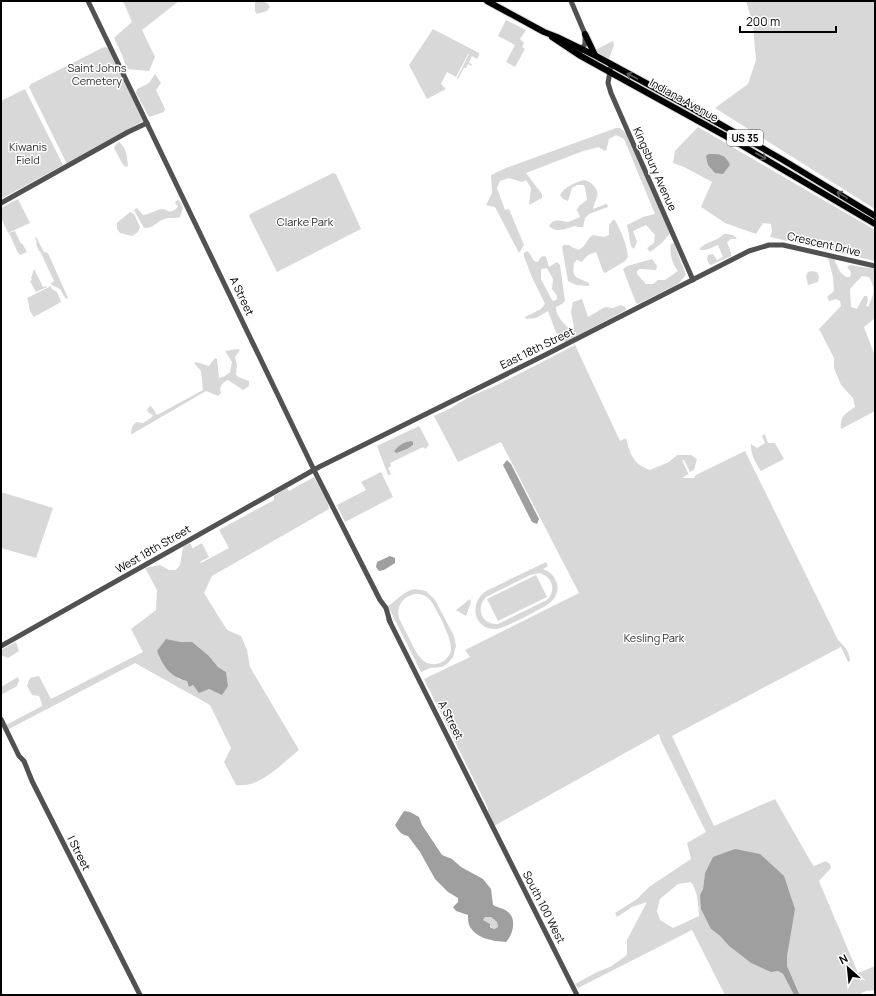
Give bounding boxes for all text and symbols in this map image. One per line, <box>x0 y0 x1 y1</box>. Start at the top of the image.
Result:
scale bar <box>740 8 836 34</box>
text: 200 m <box>746 13 780 30</box>
park label: Saint Johns Cemetery <box>67 60 127 88</box>
one-way arrow <box>626 71 638 79</box>
street label: Indiana Avenue <box>647 74 722 125</box>
street label: Kingsbury Avenue <box>630 124 681 214</box>
road number: US 35 <box>727 130 763 146</box>
park label: Kiwanis Field <box>9 139 47 167</box>
one-way arrow <box>755 152 767 160</box>
one-way arrow <box>836 191 848 199</box>
park label: Clarke Park <box>277 214 334 229</box>
street label: Crescent Drive <box>786 228 863 259</box>
street label: A Street <box>227 274 258 318</box>
street label: East 18th Street <box>497 323 576 372</box>
street label: West 18th Street <box>112 521 193 576</box>
park label: Kesling Park <box>624 630 685 645</box>
street label: A Street <box>435 698 468 742</box>
street label: I Street <box>64 833 95 873</box>
street label: South 100 West <box>520 868 569 945</box>
north arrow <box>828 948 868 988</box>
text: N <box>836 950 850 967</box>

